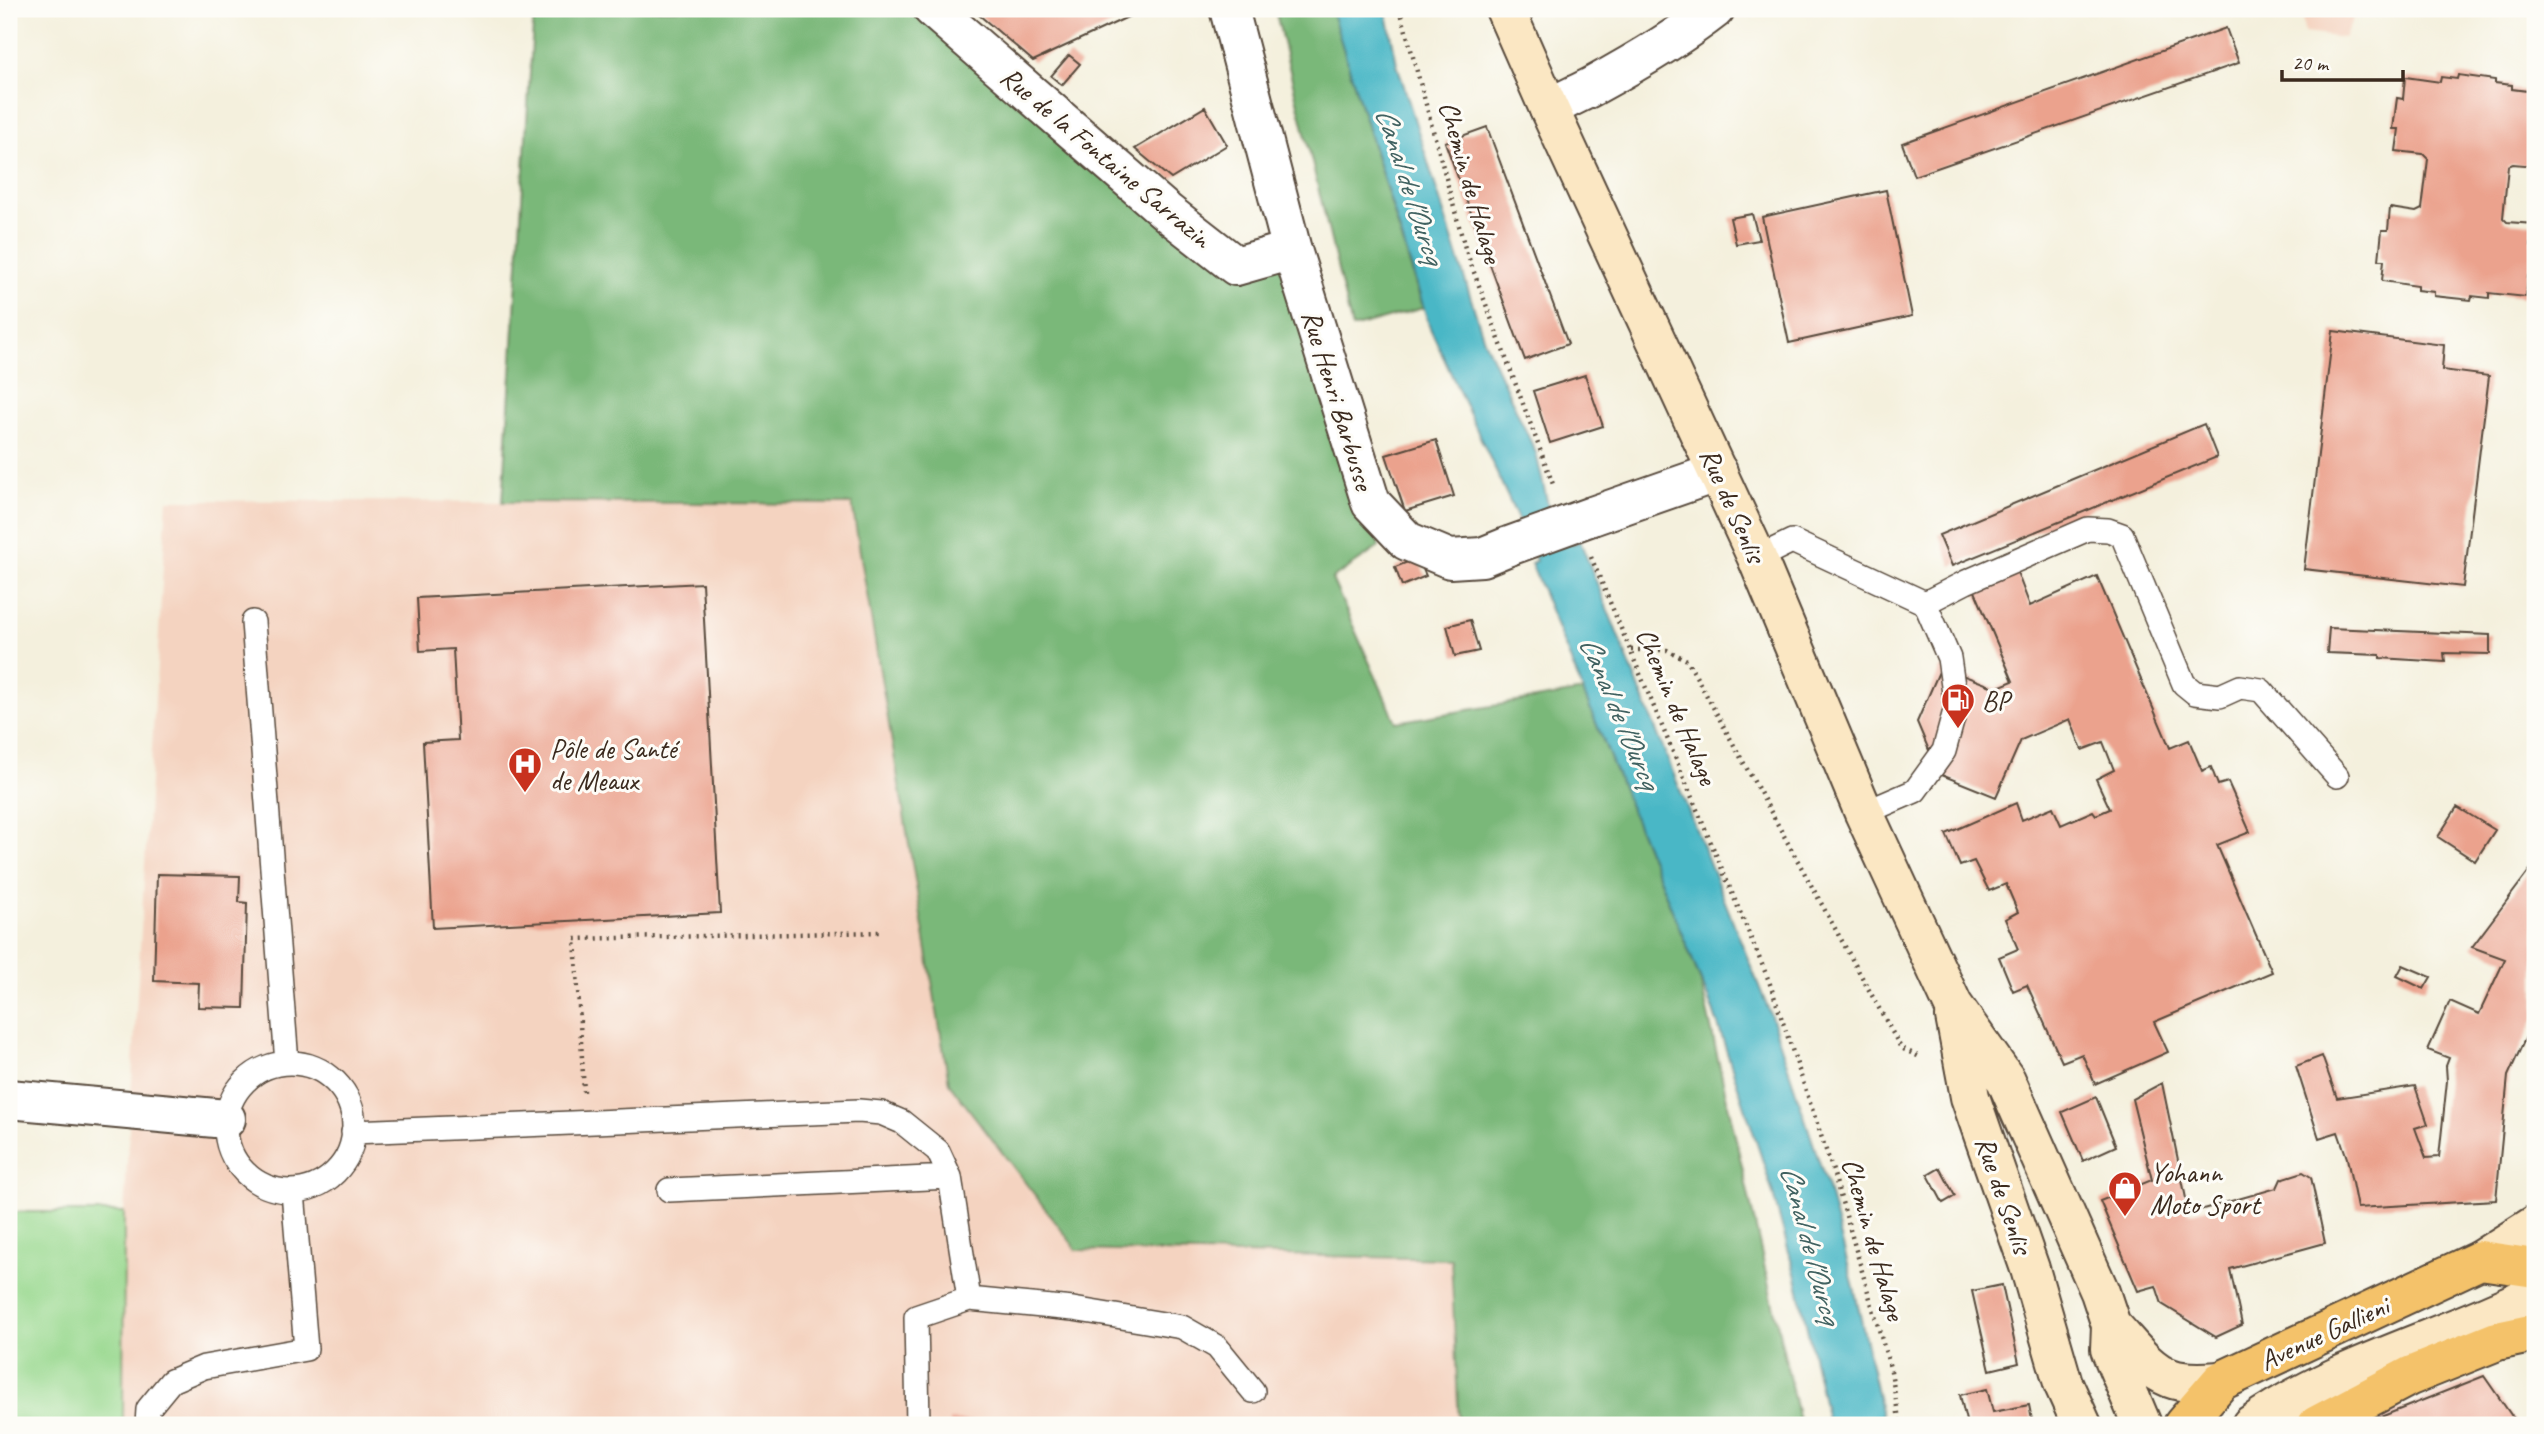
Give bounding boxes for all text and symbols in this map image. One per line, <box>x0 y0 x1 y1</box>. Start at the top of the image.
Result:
scale bar <box>2282 38 2402 82</box>
text: 20 m <box>2292 50 2330 76</box>
street label: Rue de la Fontaine Sarrazin <box>994 59 1219 256</box>
street label: Chemin de Halage <box>1431 97 1511 269</box>
water label: Canal de l'Ourcq <box>1367 103 1454 272</box>
street label: Rue Henri Barbusse <box>1294 306 1383 496</box>
street label: Rue de Senlis <box>1692 442 1775 570</box>
street label: Chemin de Halage <box>1628 622 1726 791</box>
water label: Canal de l'Ourcq <box>1571 630 1671 798</box>
fuel station icon: BP <box>1939 681 1977 730</box>
place label: BP <box>1982 683 2013 718</box>
place label: Pôle de Santé de Meaux <box>550 731 680 798</box>
hospital icon: Pôle de Santé de Meaux <box>506 745 544 794</box>
street label: Rue de Senlis <box>1968 1132 2041 1260</box>
street label: Chemin de Halage <box>1834 1154 1914 1326</box>
place label: Yohann Moto Sport <box>2150 1155 2262 1222</box>
water label: Canal de l'Ourcq <box>1772 1161 1851 1331</box>
shop icon: Yohann Moto Sport <box>2106 1169 2144 1218</box>
street label: Avenue Gallieni <box>2254 1286 2398 1378</box>

